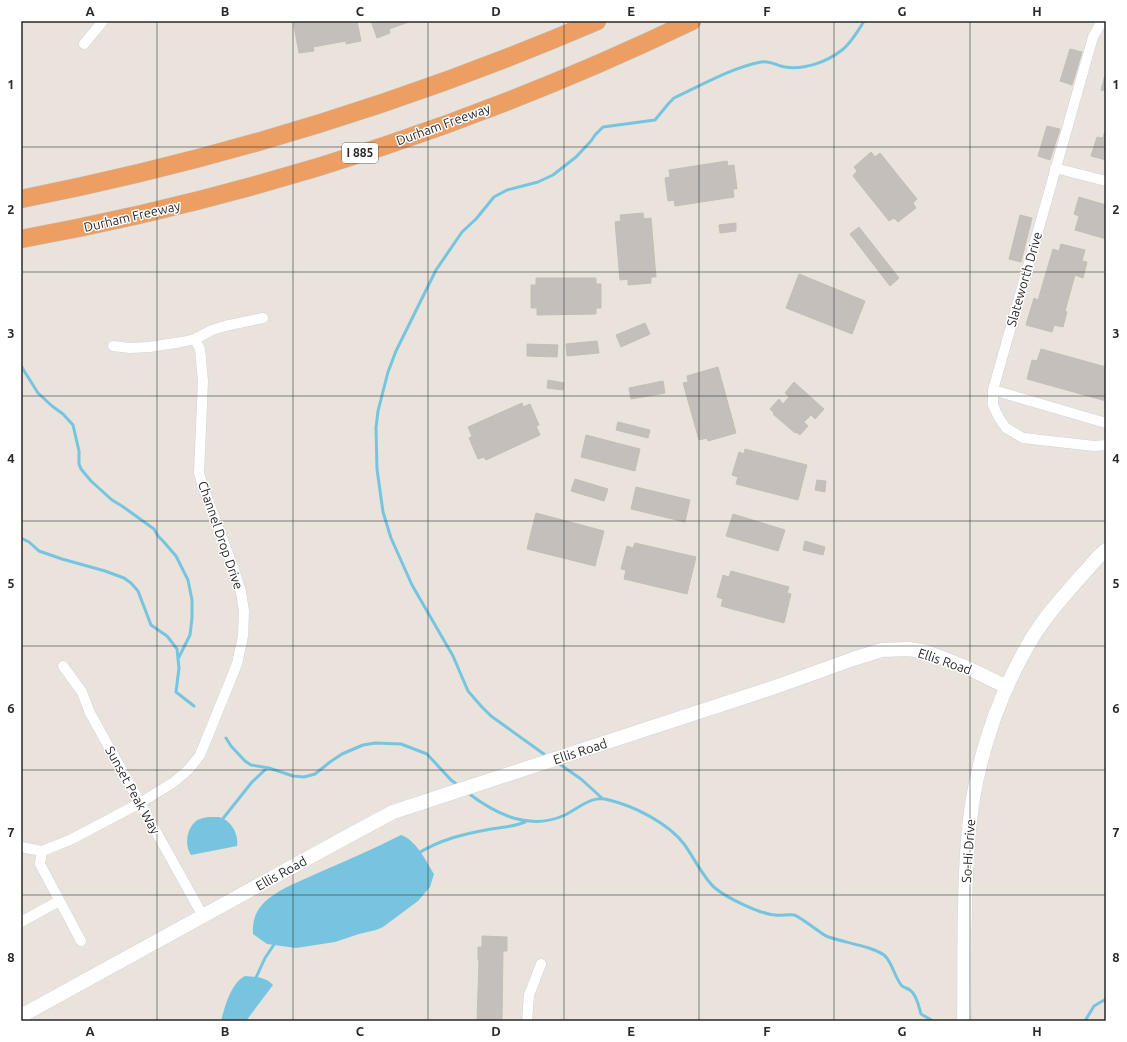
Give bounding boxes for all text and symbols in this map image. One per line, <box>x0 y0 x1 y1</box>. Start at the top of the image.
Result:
text: A <box>85 4 95 18</box>
text: B <box>221 4 230 18</box>
text: C <box>356 4 365 18</box>
text: D <box>491 4 501 18</box>
text: E <box>627 4 635 18</box>
text: F <box>763 4 771 18</box>
text: G <box>898 4 907 18</box>
text: H <box>1032 4 1042 18</box>
text: 1 <box>7 77 15 91</box>
text: 1 <box>1112 77 1120 91</box>
street label: Durham Freeway <box>394 101 492 147</box>
road number: I 885 <box>342 143 378 163</box>
street label: Durham Freeway <box>82 198 182 234</box>
text: 2 <box>7 202 15 216</box>
text: 2 <box>1112 202 1120 216</box>
street label: Slateworth Drive <box>1004 230 1044 328</box>
text: 3 <box>7 326 15 340</box>
text: 3 <box>1112 326 1120 340</box>
text: 4 <box>7 451 15 465</box>
text: 4 <box>1112 451 1120 465</box>
street label: Channel Drop Drive <box>196 479 246 591</box>
text: 5 <box>7 576 15 590</box>
text: 5 <box>1112 576 1120 590</box>
street label: Ellis Road <box>916 645 974 677</box>
text: 6 <box>7 701 15 715</box>
text: 6 <box>1112 701 1120 715</box>
street label: Ellis Road <box>551 736 609 766</box>
street label: Sunset Peak Way <box>103 744 163 836</box>
street label: So-Hi Drive <box>959 819 977 883</box>
text: 7 <box>7 825 15 839</box>
text: 7 <box>1112 825 1120 839</box>
street label: Ellis Road <box>253 853 309 893</box>
text: 8 <box>7 950 15 964</box>
text: 8 <box>1112 950 1120 964</box>
text: A <box>85 1024 95 1038</box>
text: B <box>221 1024 230 1038</box>
text: C <box>356 1024 365 1038</box>
text: D <box>491 1024 501 1038</box>
text: E <box>627 1024 635 1038</box>
text: F <box>763 1024 771 1038</box>
text: G <box>898 1024 907 1038</box>
text: H <box>1032 1024 1042 1038</box>

